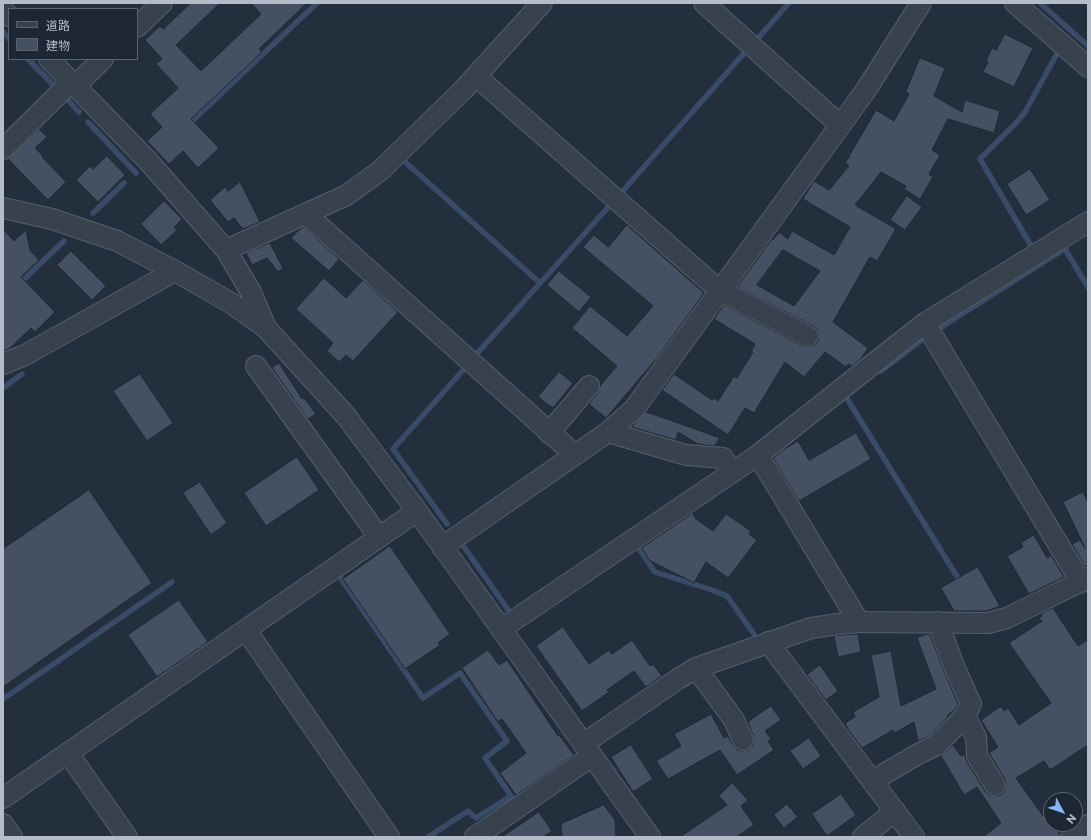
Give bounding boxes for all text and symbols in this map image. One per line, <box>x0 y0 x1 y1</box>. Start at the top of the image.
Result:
legend <box>8 8 138 60</box>
text: 道路 <box>46 18 70 32</box>
text: 建物 <box>46 38 70 52</box>
north arrow <box>1043 792 1083 832</box>
text: N <box>1064 812 1079 827</box>

